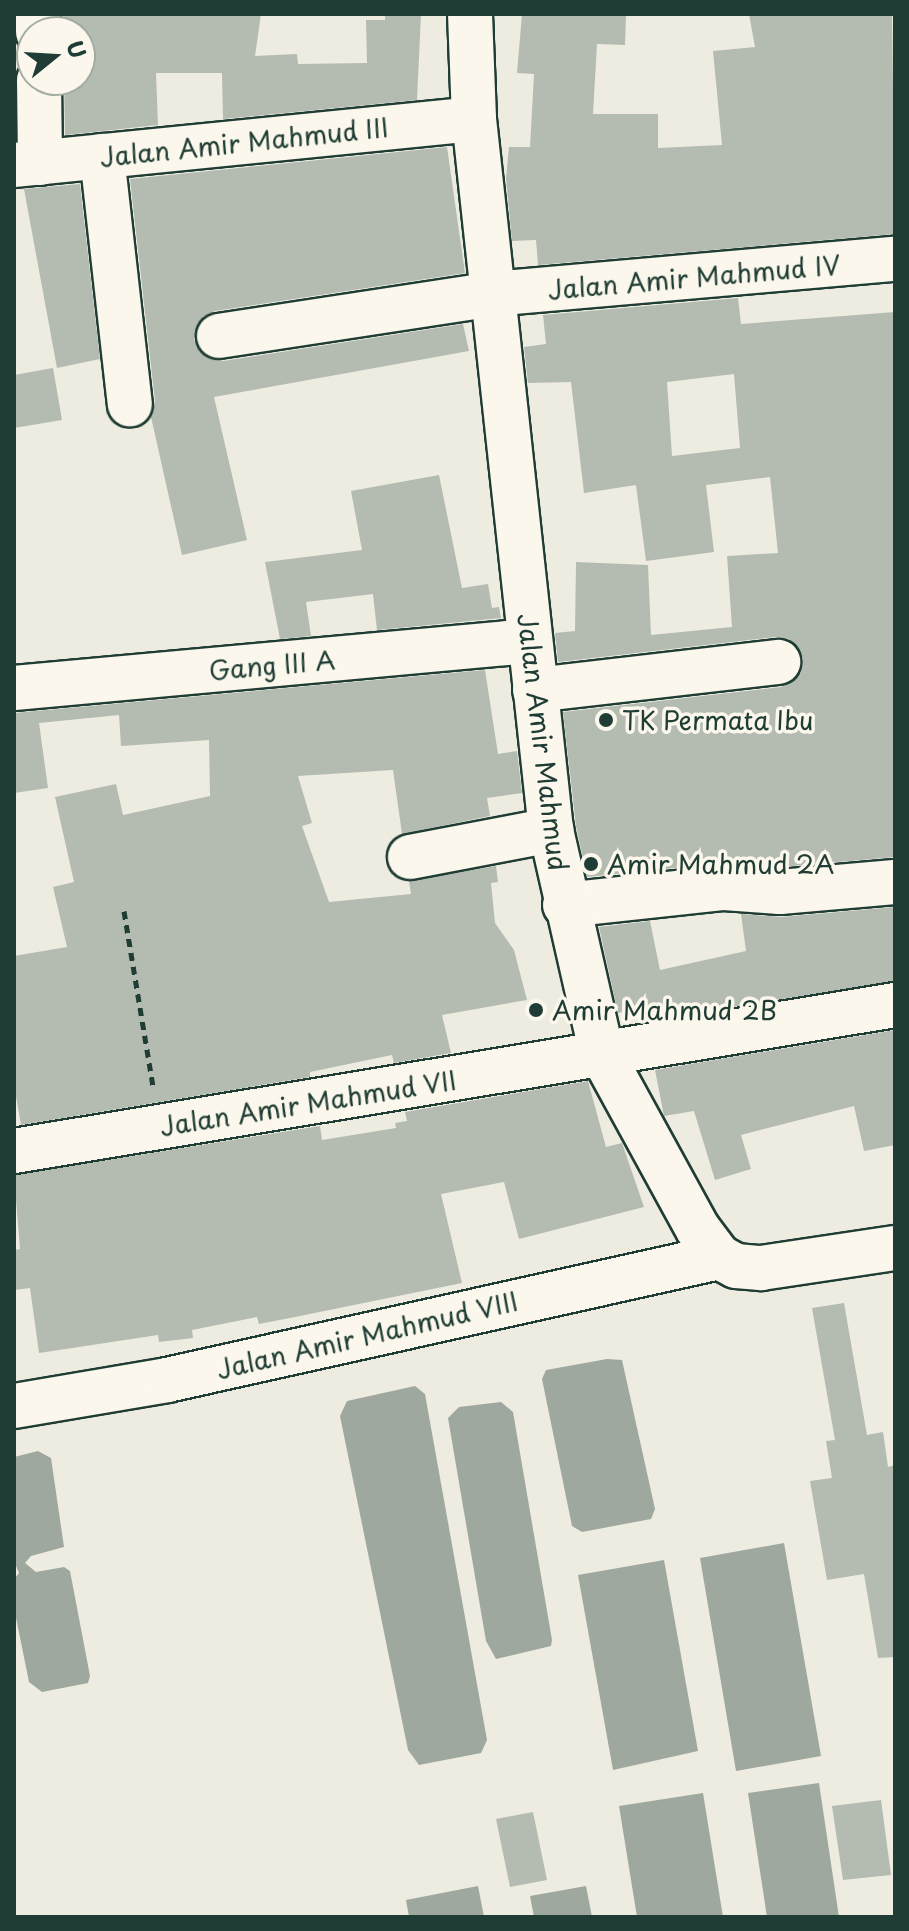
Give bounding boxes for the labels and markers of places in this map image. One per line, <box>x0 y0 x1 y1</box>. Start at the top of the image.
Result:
place label: TK Permata Ibu <box>622 704 820 736</box>
marker: TK Permata Ibu <box>597 711 615 729</box>
place label: Amir Mahmud 2A <box>607 848 835 880</box>
marker: Amir Mahmud 2A <box>582 855 600 873</box>
place label: Amir Mahmud 2B <box>552 994 777 1026</box>
marker: Amir Mahmud 2B <box>527 1001 545 1019</box>

